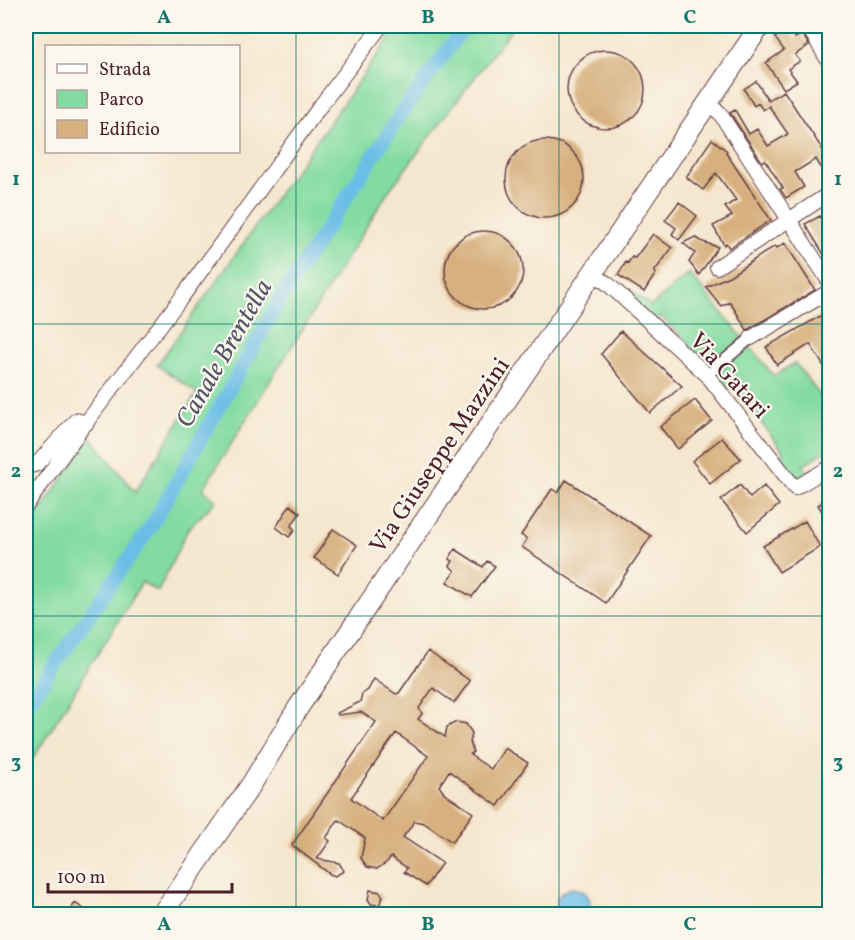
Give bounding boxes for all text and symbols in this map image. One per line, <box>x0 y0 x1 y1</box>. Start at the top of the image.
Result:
text: A <box>157 4 171 32</box>
text: B <box>421 4 435 32</box>
text: C <box>684 4 697 32</box>
legend <box>45 45 240 153</box>
text: Strada <box>99 58 151 83</box>
text: Parco <box>99 88 144 113</box>
text: Edificio <box>99 118 160 143</box>
text: 1 <box>12 166 20 194</box>
text: 1 <box>834 166 842 194</box>
water label: Canale Brentella <box>168 273 282 435</box>
street label: Via Gatari <box>680 326 777 427</box>
street label: Via Giuseppe Mazzini <box>362 351 519 561</box>
text: 2 <box>11 458 21 486</box>
text: 2 <box>833 458 843 486</box>
text: 3 <box>11 749 21 777</box>
text: 3 <box>833 749 843 777</box>
scale bar <box>48 856 232 894</box>
text: 100 m <box>57 866 106 891</box>
text: A <box>157 911 171 939</box>
text: B <box>421 911 435 939</box>
text: C <box>684 911 697 939</box>

